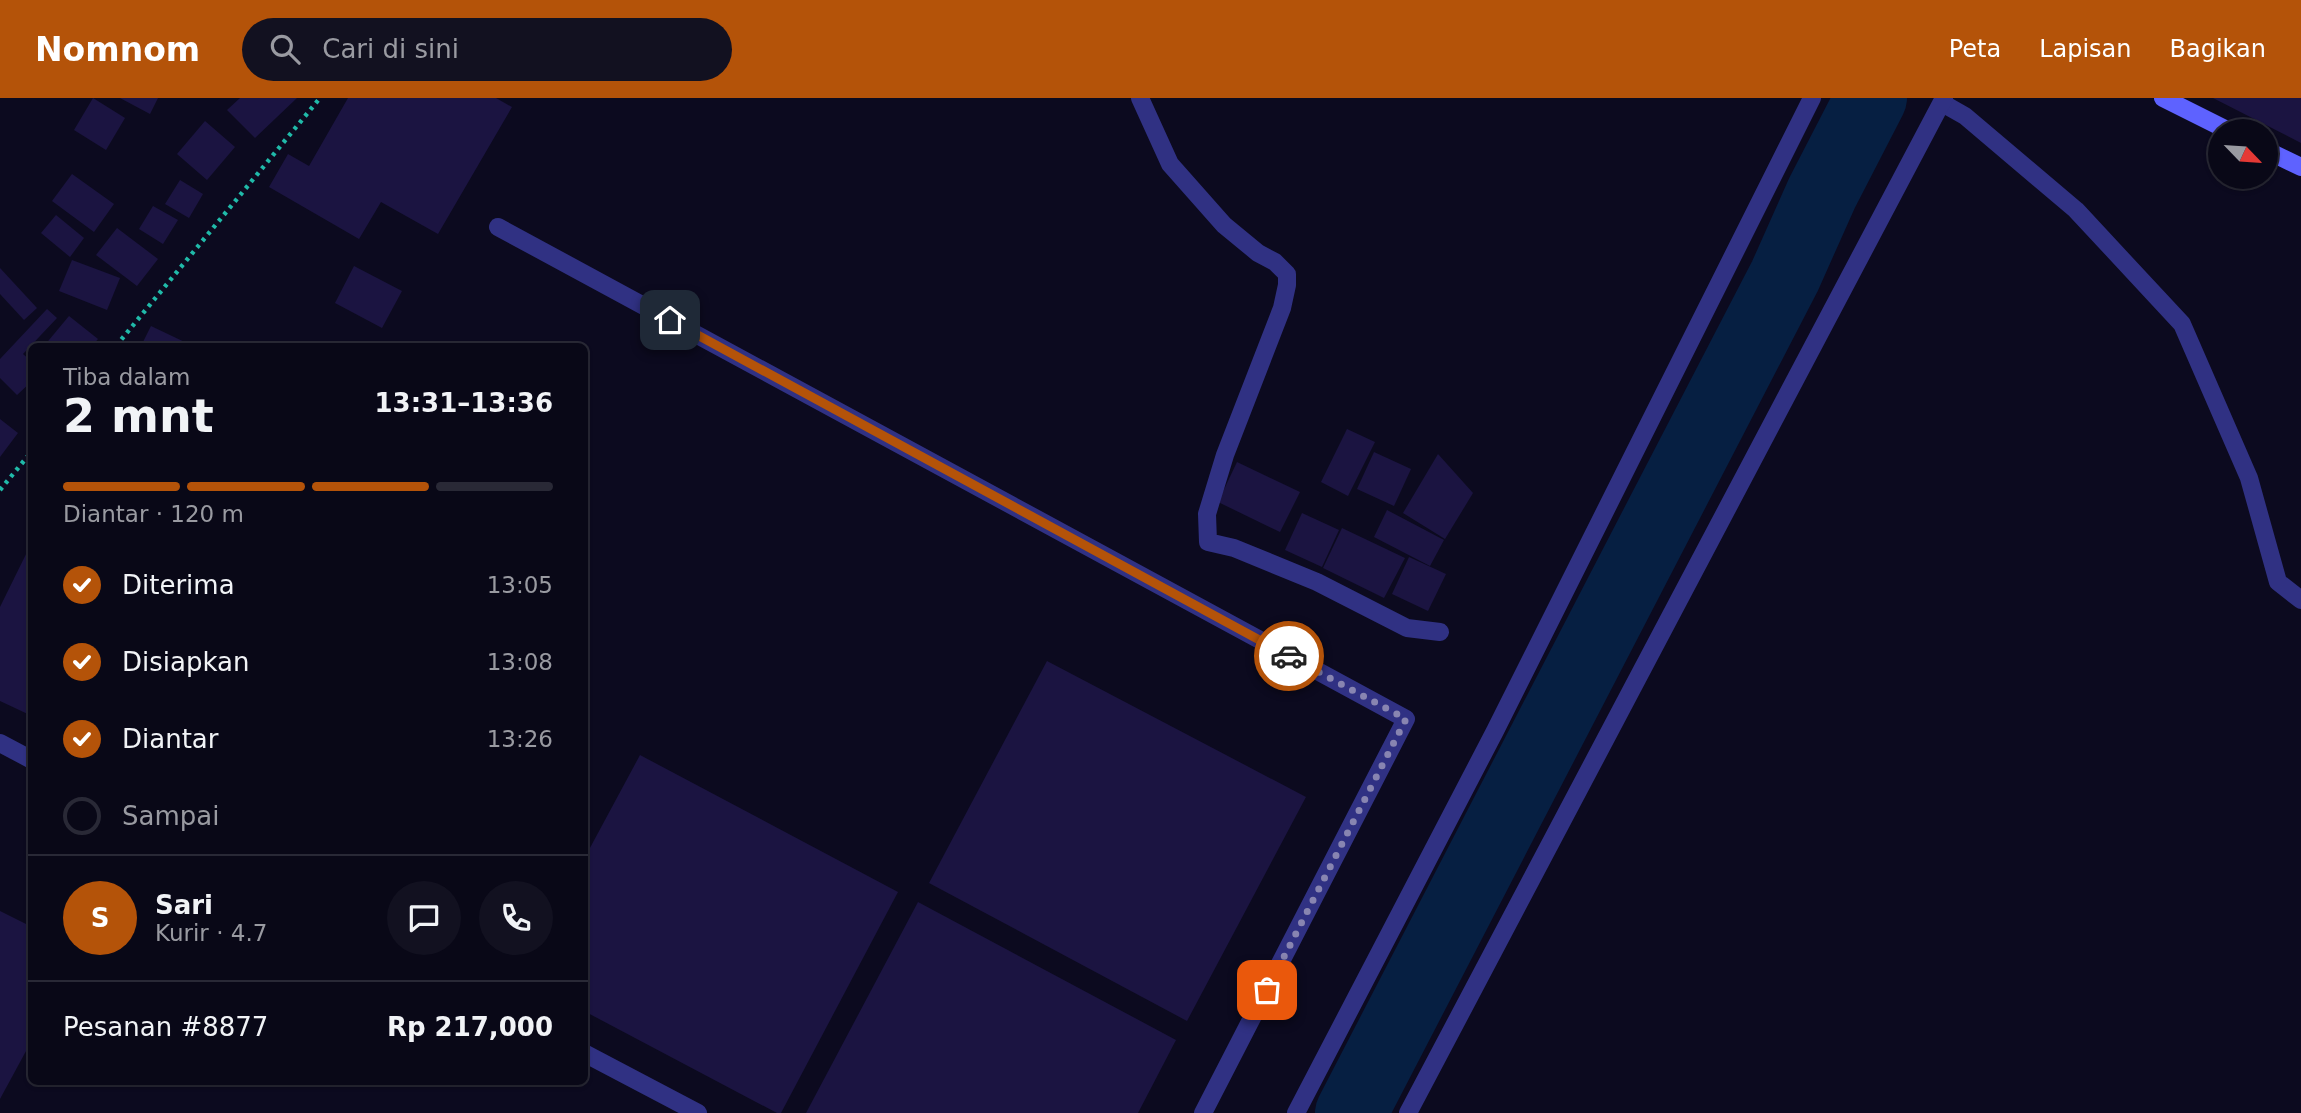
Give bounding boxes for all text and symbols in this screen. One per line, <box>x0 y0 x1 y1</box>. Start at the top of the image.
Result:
search box <box>242 18 732 81</box>
text: Nomnom <box>35 30 200 69</box>
icon: search <box>266 30 304 68</box>
text: Cari di sini <box>322 34 459 64</box>
text: Peta <box>1949 35 2001 63</box>
text: Lapisan <box>2039 35 2132 63</box>
text: Bagikan <box>2170 35 2266 63</box>
north arrow <box>2208 119 2278 189</box>
map controls <box>2208 119 2278 189</box>
pin <box>640 290 700 350</box>
icon: home <box>651 301 689 339</box>
text: Tiba dalam <box>63 364 190 390</box>
text: 13:31–13:36 <box>374 388 553 418</box>
text: 2 mnt <box>63 389 214 443</box>
text: Diantar · 120 m <box>63 501 244 527</box>
icon: check <box>63 566 101 604</box>
text: Diterima <box>122 570 235 600</box>
text: 13:05 <box>487 572 553 598</box>
courier <box>1254 621 1324 691</box>
icon: car <box>1270 637 1308 675</box>
icon: check <box>63 643 101 681</box>
text: Disiapkan <box>122 647 249 677</box>
text: 13:08 <box>487 649 553 675</box>
icon: check <box>63 720 101 758</box>
text: Diantar <box>122 724 218 754</box>
text: 13:26 <box>487 726 553 752</box>
text: Sampai <box>122 801 219 831</box>
button: chat <box>387 881 461 955</box>
button: phone <box>479 881 553 955</box>
text: Sari <box>155 890 213 920</box>
text: S <box>91 903 109 933</box>
text: Kurir · 4.7 <box>155 920 267 946</box>
pin <box>1237 960 1297 1020</box>
icon: bag <box>1248 971 1286 1009</box>
text: Pesanan #8877 <box>63 1012 268 1042</box>
text: Rp 217,000 <box>387 1012 553 1042</box>

